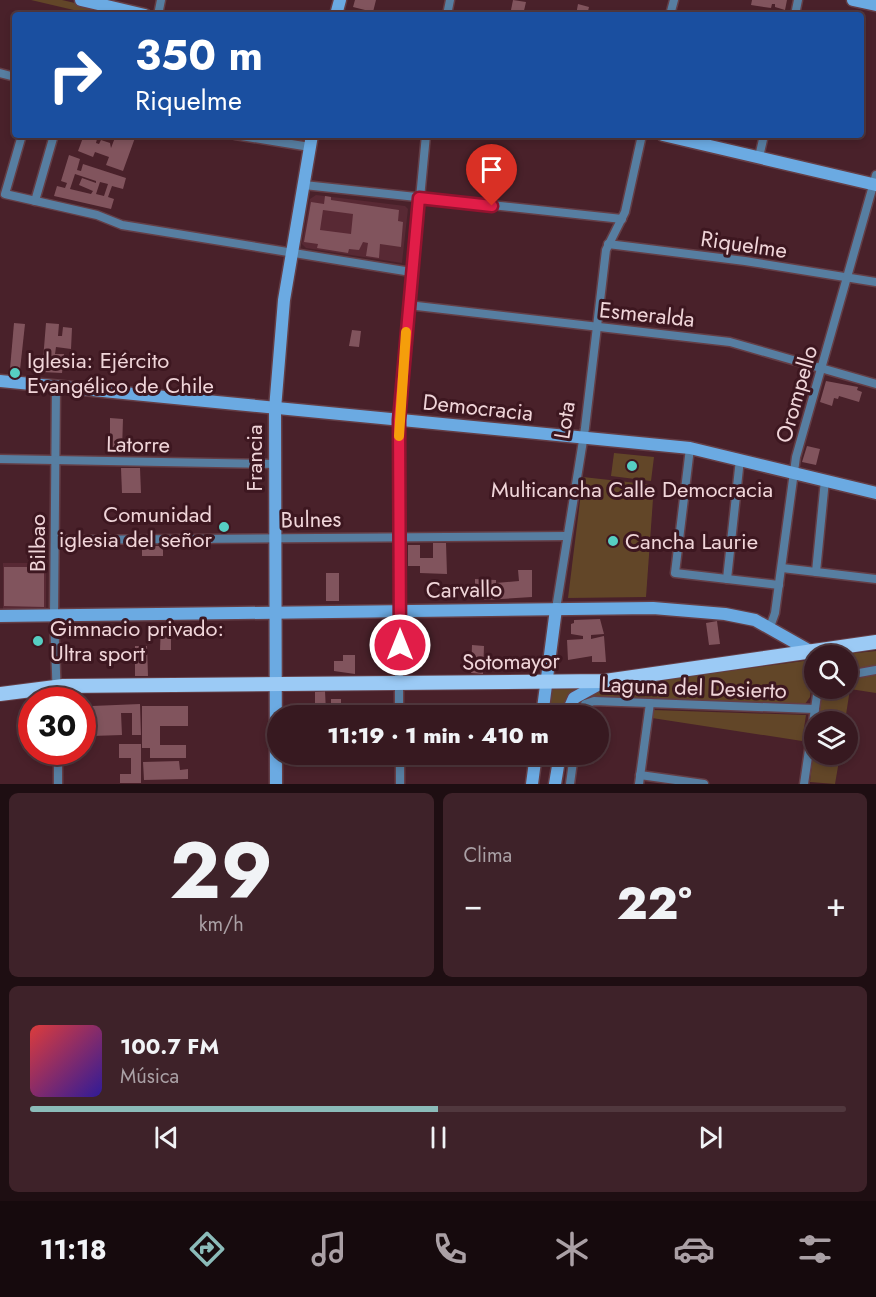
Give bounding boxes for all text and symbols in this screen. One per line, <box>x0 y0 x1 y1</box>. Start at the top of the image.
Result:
text: 350 m <box>135 25 263 86</box>
icon: right <box>36 36 114 114</box>
text: Riquelme <box>135 81 242 120</box>
pin <box>466 144 517 206</box>
icon: arrive <box>475 153 508 186</box>
street label: Riquelme <box>699 222 789 266</box>
street label: Esmeralda <box>598 293 696 335</box>
street label: Orompello <box>767 342 825 446</box>
place label: Iglesia: Ejército Evangélico de Chile <box>27 344 214 401</box>
marker: Iglesia: Ejército Evangélico de Chile <box>8 366 22 380</box>
street label: Democracia <box>421 385 535 429</box>
street label: Lota <box>545 399 583 441</box>
street label: Francia <box>238 424 270 492</box>
street label: Latorre <box>106 427 170 461</box>
marker: Multicancha Calle Democracia <box>625 459 639 473</box>
place label: Multicancha Calle Democracia <box>491 473 773 505</box>
place label: Comunidad iglesia del señor <box>59 498 212 555</box>
street label: Bulnes <box>280 502 342 536</box>
street label: Bilbao <box>21 514 53 572</box>
marker: Comunidad iglesia del señor <box>217 520 231 534</box>
place label: Cancha Laurie <box>625 525 758 557</box>
marker: Cancha Laurie <box>606 534 620 548</box>
street label: Carvallo <box>426 572 502 606</box>
place label: Gimnacio privado: Ultra sport <box>50 612 224 669</box>
position arrow <box>368 613 432 677</box>
marker: Gimnacio privado: Ultra sport <box>31 634 45 648</box>
street label: Sotomayor <box>462 644 561 678</box>
map controls <box>804 645 858 765</box>
button: search <box>804 645 858 699</box>
street label: Laguna del Desierto <box>601 668 787 706</box>
speed limit sign: 30 <box>18 687 96 765</box>
button: layers <box>804 711 858 765</box>
text: 11:19 · 1 min · 410 m <box>327 719 549 751</box>
text: 29 <box>170 815 273 927</box>
text: Clima <box>464 841 512 870</box>
text: 22° <box>617 871 692 936</box>
text: − <box>464 881 483 928</box>
text: + <box>826 881 846 928</box>
text: km/h <box>199 910 244 939</box>
text: 100.7 FM <box>120 1030 219 1062</box>
text: Música <box>120 1062 179 1091</box>
icon: previous <box>150 1121 183 1154</box>
icon: pause <box>422 1121 455 1154</box>
icon: next <box>694 1121 727 1154</box>
icon: directions <box>186 1228 228 1270</box>
icon: music <box>308 1228 350 1270</box>
icon: phone <box>429 1228 471 1270</box>
icon: climate <box>551 1228 593 1270</box>
icon: car <box>673 1228 715 1270</box>
icon: filters <box>794 1228 836 1270</box>
text: 11:18 <box>40 1230 107 1269</box>

